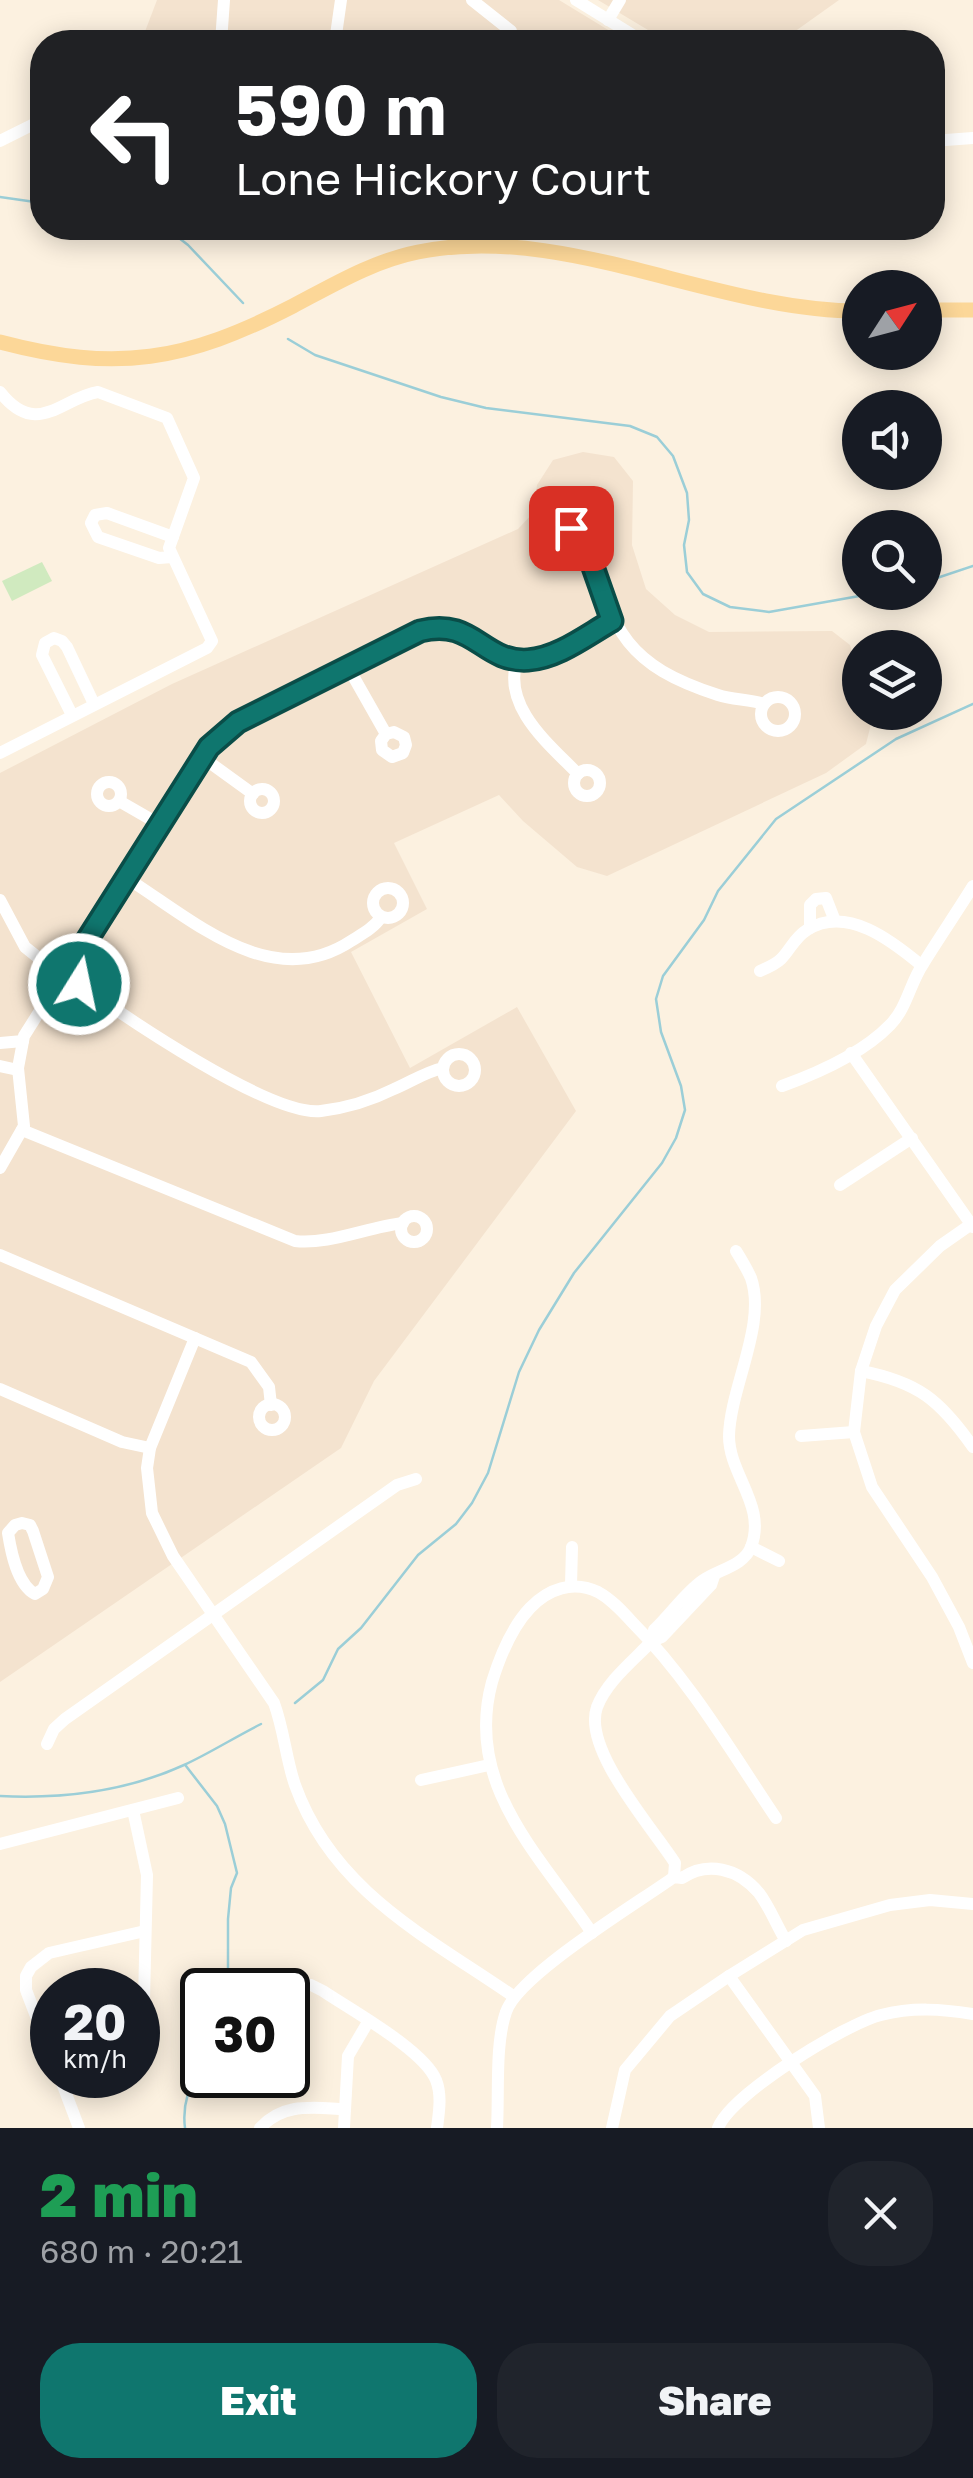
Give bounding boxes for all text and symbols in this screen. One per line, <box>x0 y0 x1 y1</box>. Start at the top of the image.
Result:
text: 590 m <box>235 66 446 150</box>
icon: left <box>70 70 200 200</box>
text: Lone Hickory Court <box>235 151 651 205</box>
north arrow <box>842 270 942 370</box>
map controls <box>842 270 942 730</box>
button: sound <box>842 390 942 490</box>
pin <box>529 486 614 571</box>
icon: arrive <box>544 501 599 556</box>
button: search <box>842 510 942 610</box>
button: layers <box>842 630 942 730</box>
position arrow <box>27 932 131 1036</box>
speed limit sign: 30 <box>180 1968 310 2098</box>
text: 20 <box>63 1991 126 2051</box>
text: km/h <box>63 2043 127 2074</box>
text: 2 min <box>40 2158 198 2230</box>
button: close <box>828 2161 933 2266</box>
text: 680 m · 20:21 <box>40 2232 243 2270</box>
button: Exit <box>40 2343 477 2458</box>
button: Share <box>497 2343 933 2458</box>

